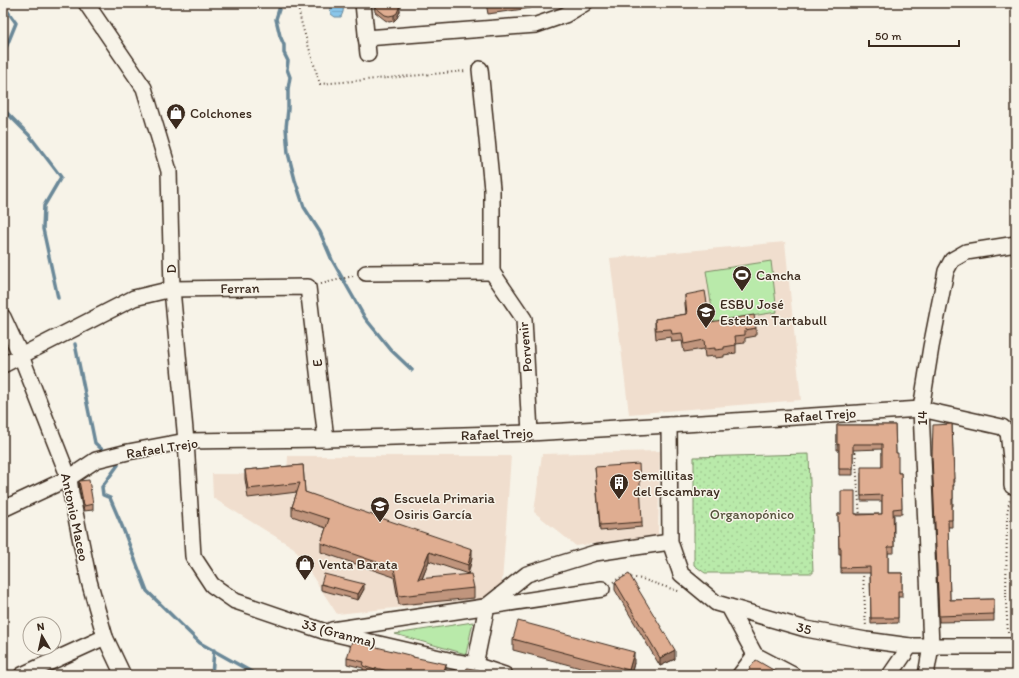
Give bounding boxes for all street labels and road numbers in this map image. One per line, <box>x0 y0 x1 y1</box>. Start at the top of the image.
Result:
street label: D <box>163 264 180 274</box>
street label: Ferran <box>220 280 260 297</box>
street label: Porvenir <box>515 321 536 373</box>
street label: E <box>309 358 326 368</box>
street label: Rafael Trejo <box>783 404 857 427</box>
street label: 14 <box>914 410 931 425</box>
street label: Rafael Trejo <box>461 425 533 444</box>
street label: Rafael Trejo <box>125 434 199 463</box>
street label: Antonio Maceo <box>57 471 92 563</box>
street label: 33 (Granma) <box>300 615 378 652</box>
street label: 35 <box>795 618 813 639</box>

